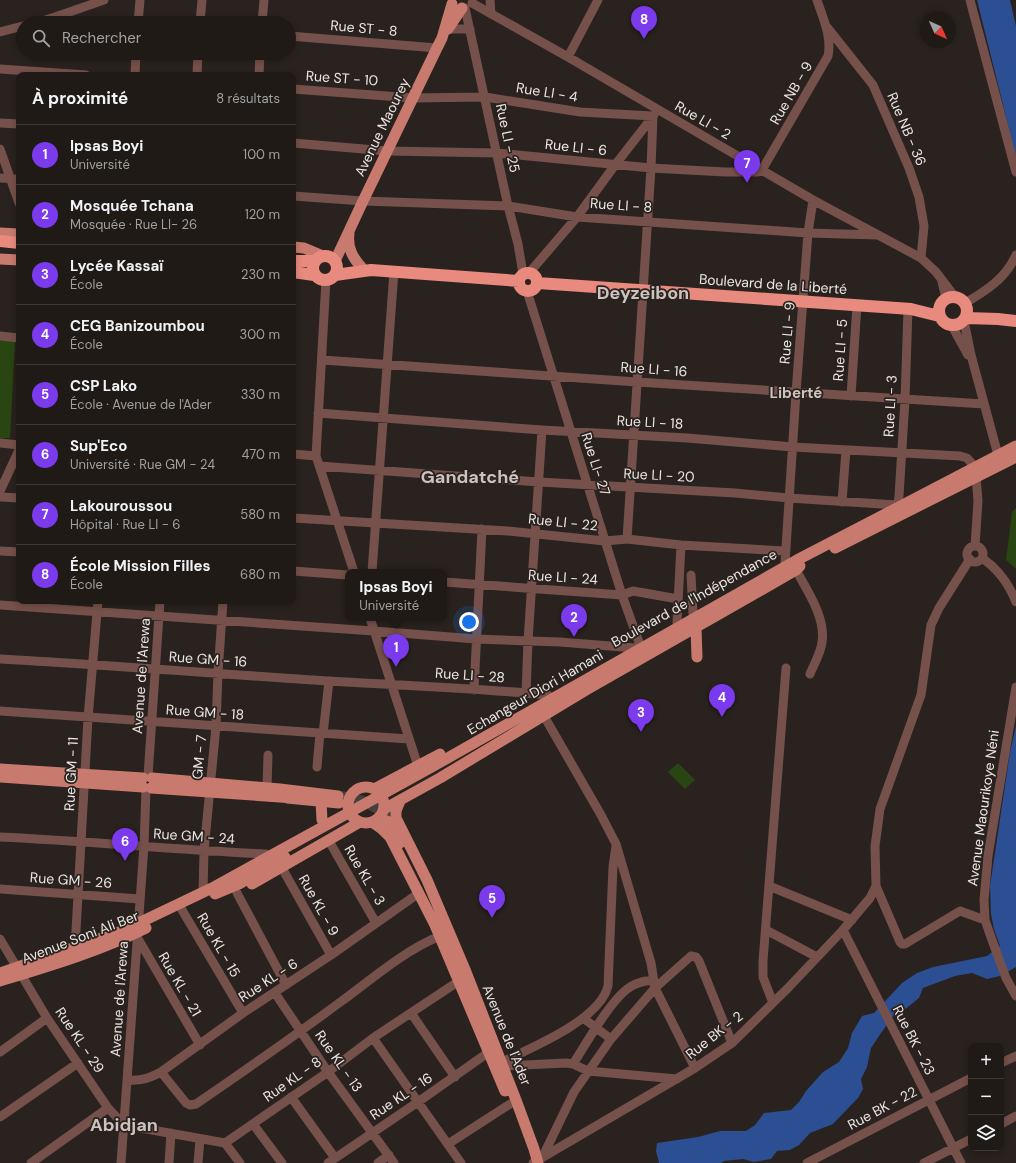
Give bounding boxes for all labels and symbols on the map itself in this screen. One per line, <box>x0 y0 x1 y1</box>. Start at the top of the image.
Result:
pin: 8 <box>631 6 657 39</box>
north arrow <box>920 12 956 48</box>
street label: Rue ST - 8 <box>330 16 398 40</box>
street label: Rue NB - 9 <box>766 58 816 128</box>
street label: Rue ST - 10 <box>305 66 379 90</box>
street label: Avenue Maourey <box>350 75 414 179</box>
street label: Rue LI - 4 <box>515 78 580 106</box>
street label: Rue NB - 36 <box>883 89 931 169</box>
street label: Rue LI - 2 <box>672 97 734 143</box>
street label: Rue LI - 25 <box>492 102 524 174</box>
street label: Rue LI - 6 <box>544 135 608 159</box>
pin: 7 <box>734 150 760 183</box>
street label: Rue LI - 8 <box>589 194 653 216</box>
street label: Boulevard de la Liberté <box>698 270 848 298</box>
district label: Deyzeibon <box>597 281 689 305</box>
street label: Rue LI - 9 <box>775 301 799 365</box>
street label: Rue LI - 5 <box>829 318 851 382</box>
street label: Rue LI - 16 <box>620 358 688 380</box>
street label: Rue LI - 3 <box>879 375 901 437</box>
district label: Liberté <box>770 383 822 403</box>
street label: Rue LI - 18 <box>616 411 684 433</box>
street label: Rue LI- 27 <box>577 430 615 498</box>
street label: Rue LI - 20 <box>623 464 695 486</box>
district label: Gandatché <box>421 465 519 489</box>
street label: Rue LI - 22 <box>527 509 599 535</box>
street label: Boulevard de l'Indépendance <box>608 545 780 651</box>
street label: Rue LI - 24 <box>527 566 599 588</box>
pin: 2 <box>561 604 587 637</box>
your location <box>459 612 479 632</box>
street label: Avenue de l'Arewa <box>128 617 154 735</box>
pin: 1 <box>383 634 409 667</box>
street label: Echangeur Diori Hamani <box>464 646 606 738</box>
street label: Rue GM - 16 <box>168 647 248 671</box>
street label: Rue LI - 28 <box>434 664 506 686</box>
pin: 4 <box>709 684 735 717</box>
pin: 3 <box>628 699 654 732</box>
street label: Rue GM - 18 <box>165 700 245 724</box>
street label: Avenue Maourikoye Néni <box>963 729 1003 887</box>
street label: GM - 7 <box>188 734 210 780</box>
street label: Rue GM - 11 <box>60 736 82 812</box>
street label: Rue GM - 24 <box>153 824 236 848</box>
pin: 6 <box>112 828 138 861</box>
street label: Rue KL - 3 <box>340 842 390 908</box>
street label: Rue GM - 26 <box>29 868 113 892</box>
street label: Rue KL - 9 <box>295 871 343 939</box>
pin: 5 <box>479 885 505 918</box>
street label: Avenue Soni Ali Ber <box>19 906 141 968</box>
street label: Rue KL - 15 <box>193 910 245 980</box>
street label: Avenue de l'Arewa <box>106 940 132 1058</box>
street label: Rue KL - 21 <box>154 949 206 1019</box>
street label: Rue KL - 6 <box>235 954 301 1006</box>
street label: Avenue de l'Ader <box>479 982 535 1088</box>
street label: Rue BK - 23 <box>889 1002 939 1078</box>
street label: Rue KL - 29 <box>51 1004 109 1076</box>
street label: Rue BK - 2 <box>682 1007 746 1063</box>
street label: Rue KL - 13 <box>311 1027 367 1095</box>
street label: Rue KL - 8 <box>259 1052 325 1106</box>
street label: Rue KL - 16 <box>366 1068 436 1124</box>
street label: Rue BK - 22 <box>844 1082 920 1134</box>
district label: Abidjan <box>90 1113 158 1137</box>

